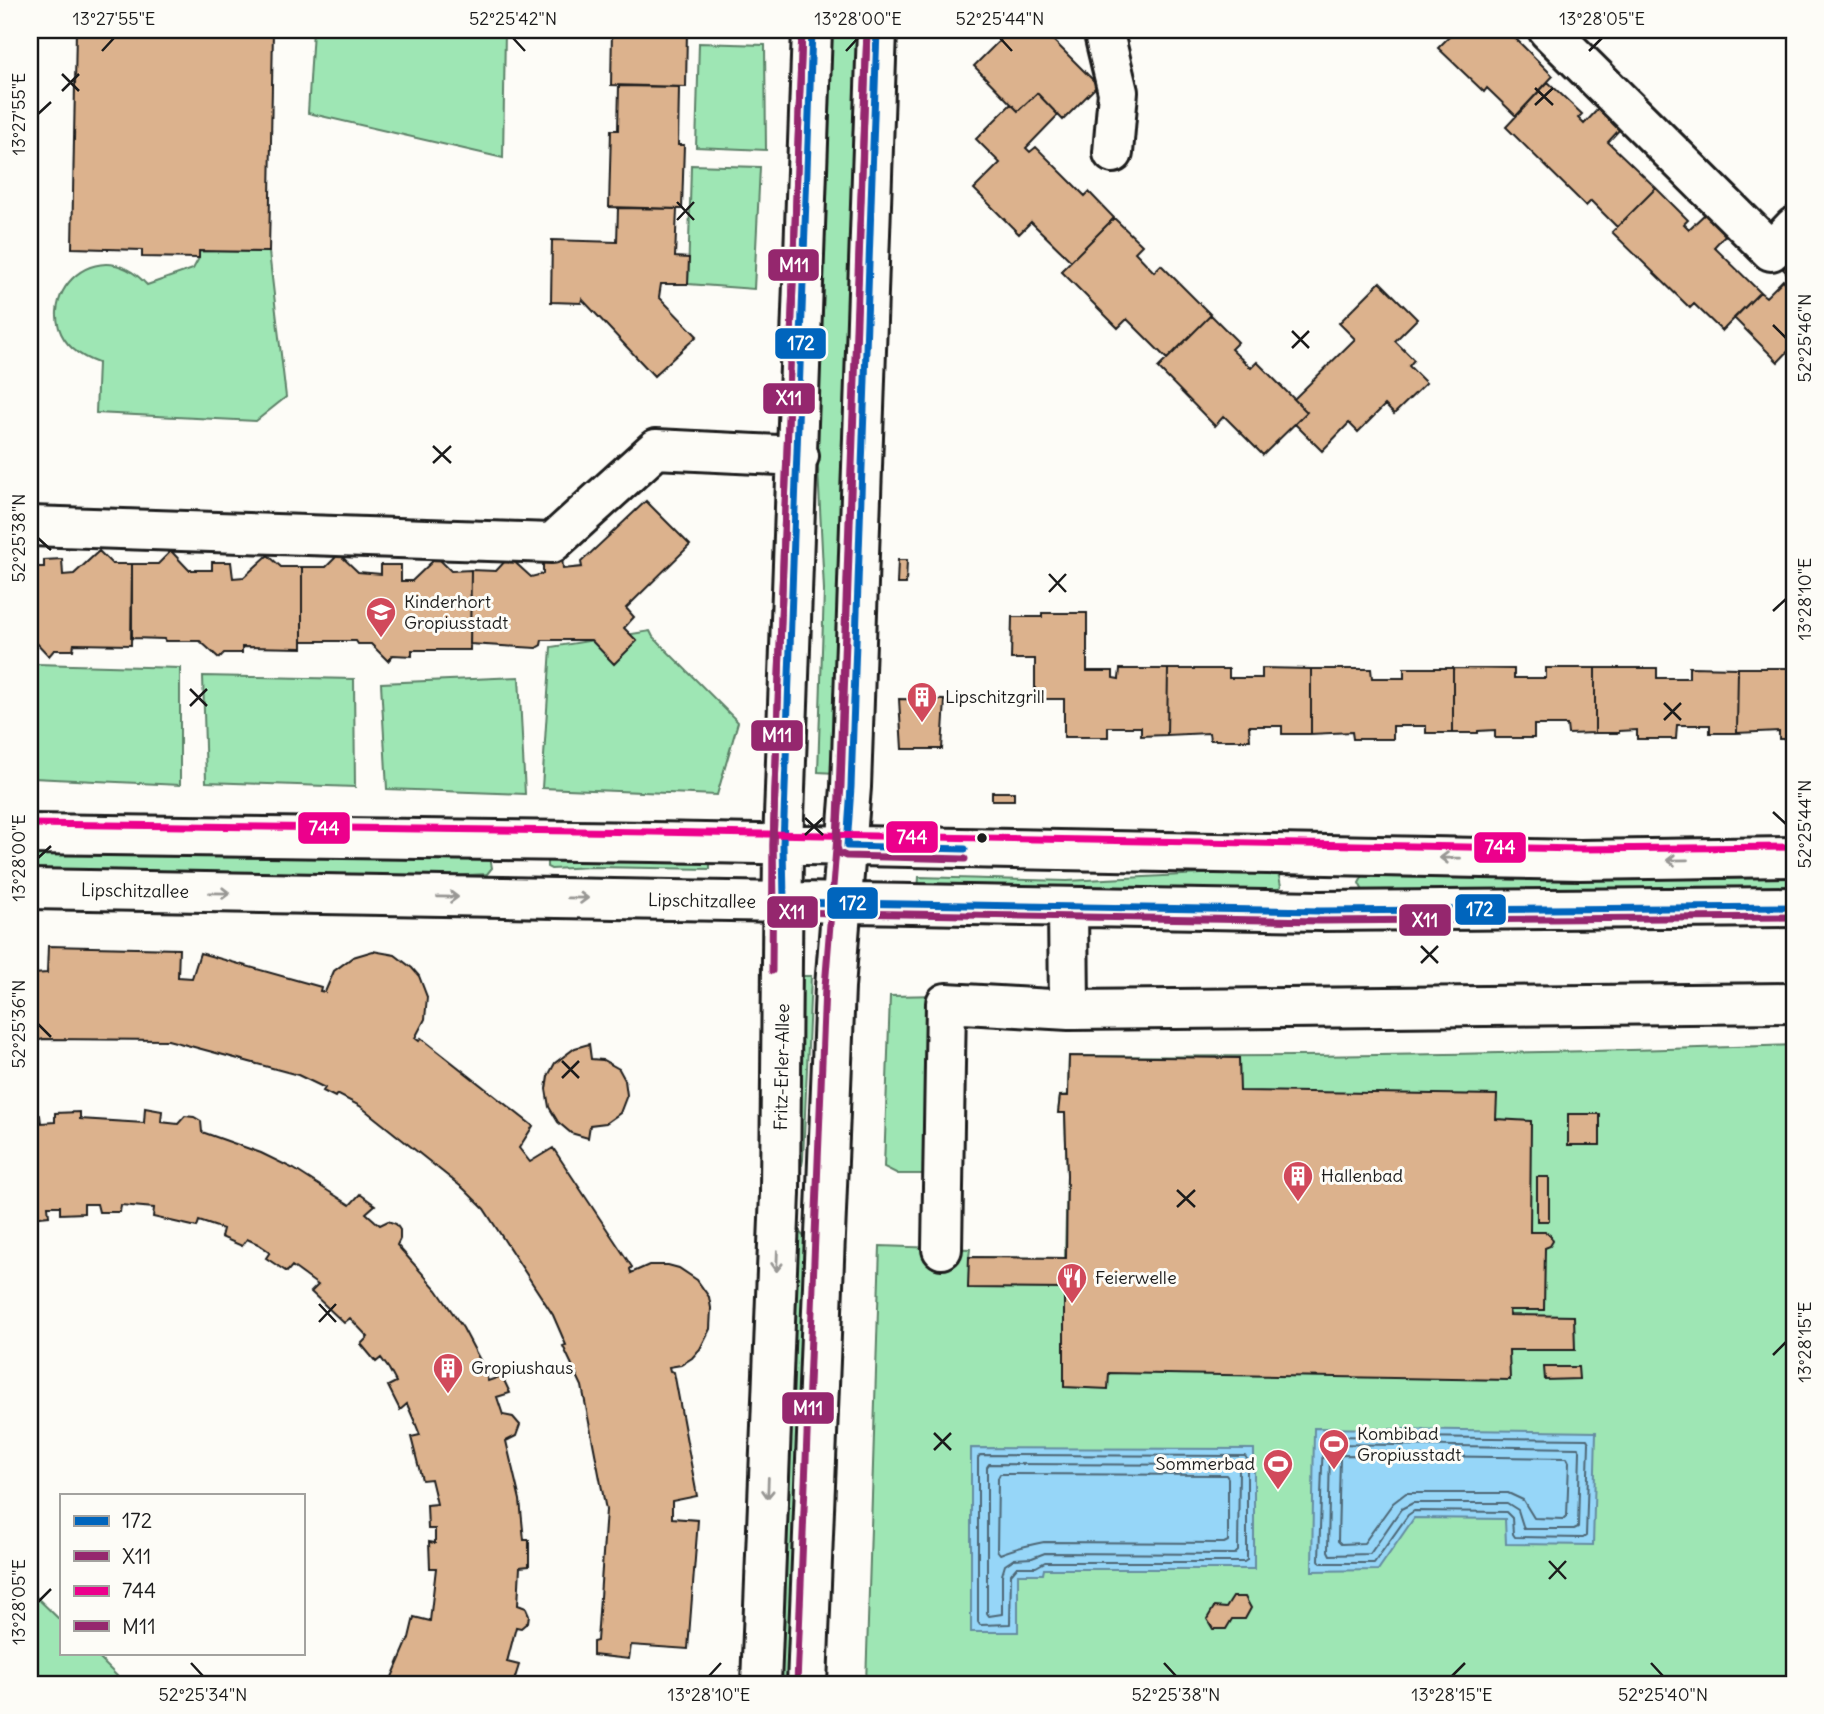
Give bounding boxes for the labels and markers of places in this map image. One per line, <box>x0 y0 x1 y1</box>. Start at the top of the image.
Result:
place label: Kinderhort Gropiusstadt <box>404 590 508 634</box>
school or university icon: Kinderhort Gropiusstadt <box>364 595 398 639</box>
building icon: Lipschitzgrill <box>905 680 939 724</box>
place label: Lipschitzgrill <box>945 685 1045 708</box>
unlabelled marker <box>975 831 989 845</box>
building icon: Hallenbad <box>1281 1159 1315 1203</box>
place label: Hallenbad <box>1321 1164 1404 1187</box>
restaurant icon: Feierwelle <box>1055 1261 1089 1305</box>
place label: Feierwelle <box>1095 1266 1177 1289</box>
building icon: Gropiushaus <box>431 1351 465 1395</box>
place label: Gropiushaus <box>471 1356 574 1379</box>
place label: Kombibad Gropiusstadt <box>1357 1422 1461 1466</box>
sports icon: Kombibad Gropiusstadt <box>1317 1427 1351 1471</box>
sports icon: Sommerbad <box>1261 1447 1295 1491</box>
place label: Sommerbad <box>1156 1452 1255 1475</box>

